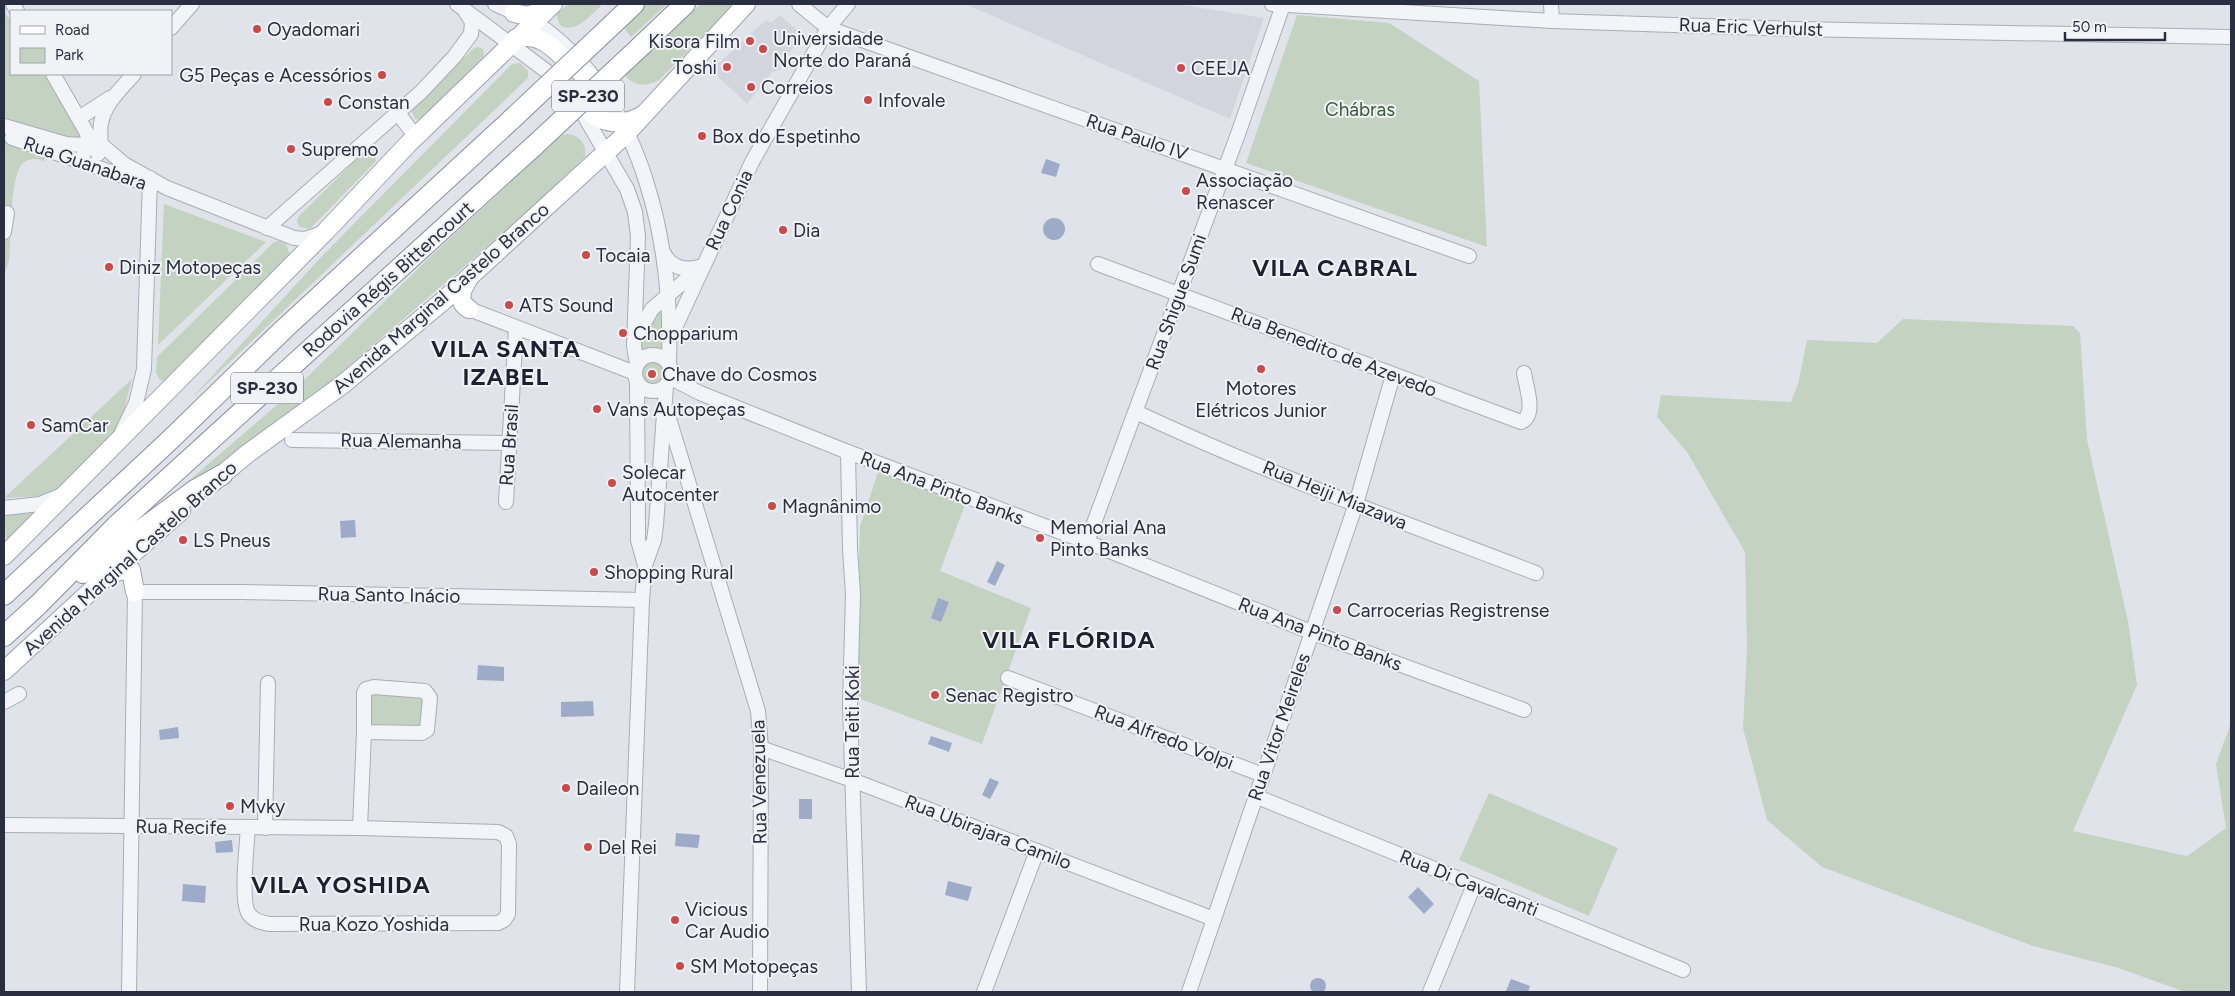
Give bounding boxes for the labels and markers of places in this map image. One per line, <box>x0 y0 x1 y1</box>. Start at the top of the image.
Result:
place label: Oyadomari <box>267 18 360 41</box>
marker: Oyadomari <box>251 23 263 35</box>
place label: Universidade Norte do Paraná <box>773 27 911 72</box>
place label: Kisora Film <box>648 30 740 53</box>
marker: Kisora Film <box>744 35 756 47</box>
marker: Universidade Norte do Paraná <box>757 43 769 55</box>
place label: Toshi <box>673 56 717 79</box>
place label: CEEJA <box>1191 57 1250 80</box>
marker: Toshi <box>721 61 733 73</box>
marker: CEEJA <box>1175 62 1187 74</box>
place label: G5 Peças e Acessórios <box>179 64 372 87</box>
marker: G5 Peças e Acessórios <box>376 69 388 81</box>
place label: Correios <box>761 76 833 99</box>
marker: Correios <box>745 81 757 93</box>
place label: Infovale <box>878 89 945 112</box>
place label: Constan <box>338 91 410 114</box>
marker: Infovale <box>862 94 874 106</box>
marker: Constan <box>322 96 334 108</box>
place label: Box do Espetinho <box>712 125 861 148</box>
marker: Box do Espetinho <box>696 130 708 142</box>
place label: Supremo <box>301 138 378 161</box>
marker: Supremo <box>285 143 297 155</box>
place label: Associação Renascer <box>1196 169 1293 214</box>
marker: Associação Renascer <box>1180 185 1192 197</box>
place label: Dia <box>793 219 820 242</box>
marker: Dia <box>777 224 789 236</box>
place label: Tocaia <box>596 244 650 267</box>
marker: Tocaia <box>580 249 592 261</box>
place label: Diniz Motopeças <box>119 256 261 279</box>
marker: Diniz Motopeças <box>103 261 115 273</box>
place label: ATS Sound <box>519 294 613 317</box>
marker: ATS Sound <box>503 299 515 311</box>
place label: Chopparium <box>633 322 738 345</box>
marker: Chopparium <box>617 327 629 339</box>
place label: Chave do Cosmos <box>662 363 817 386</box>
marker: Motores Elétricos Junior <box>1255 363 1267 375</box>
marker: Chave do Cosmos <box>646 368 658 380</box>
place label: Motores Elétricos Junior <box>1195 377 1327 422</box>
place label: Vans Autopeças <box>607 398 745 421</box>
marker: Vans Autopeças <box>591 403 603 415</box>
place label: SamCar <box>41 414 109 437</box>
marker: SamCar <box>25 419 37 431</box>
place label: Solecar Autocenter <box>622 461 719 506</box>
marker: Solecar Autocenter <box>606 477 618 489</box>
place label: Magnânimo <box>782 495 881 518</box>
marker: Magnânimo <box>766 500 778 512</box>
place label: Memorial Ana Pinto Banks <box>1050 516 1166 561</box>
place label: LS Pneus <box>193 529 271 552</box>
marker: Memorial Ana Pinto Banks <box>1034 532 1046 544</box>
marker: LS Pneus <box>177 534 189 546</box>
place label: Shopping Rural <box>604 561 733 584</box>
marker: Shopping Rural <box>588 566 600 578</box>
place label: Carrocerias Registrense <box>1347 599 1549 622</box>
marker: Carrocerias Registrense <box>1331 604 1343 616</box>
place label: Senac Registro <box>945 684 1074 707</box>
marker: Senac Registro <box>929 689 941 701</box>
place label: Daileon <box>576 777 639 800</box>
marker: Daileon <box>560 782 572 794</box>
place label: Mvky <box>240 795 285 818</box>
marker: Mvky <box>224 800 236 812</box>
place label: Del Rei <box>598 836 657 859</box>
marker: Del Rei <box>582 841 594 853</box>
place label: Vicious Car Audio <box>685 898 770 943</box>
marker: Vicious Car Audio <box>669 914 681 926</box>
place label: SM Motopeças <box>690 955 818 978</box>
marker: SM Motopeças <box>674 960 686 972</box>

